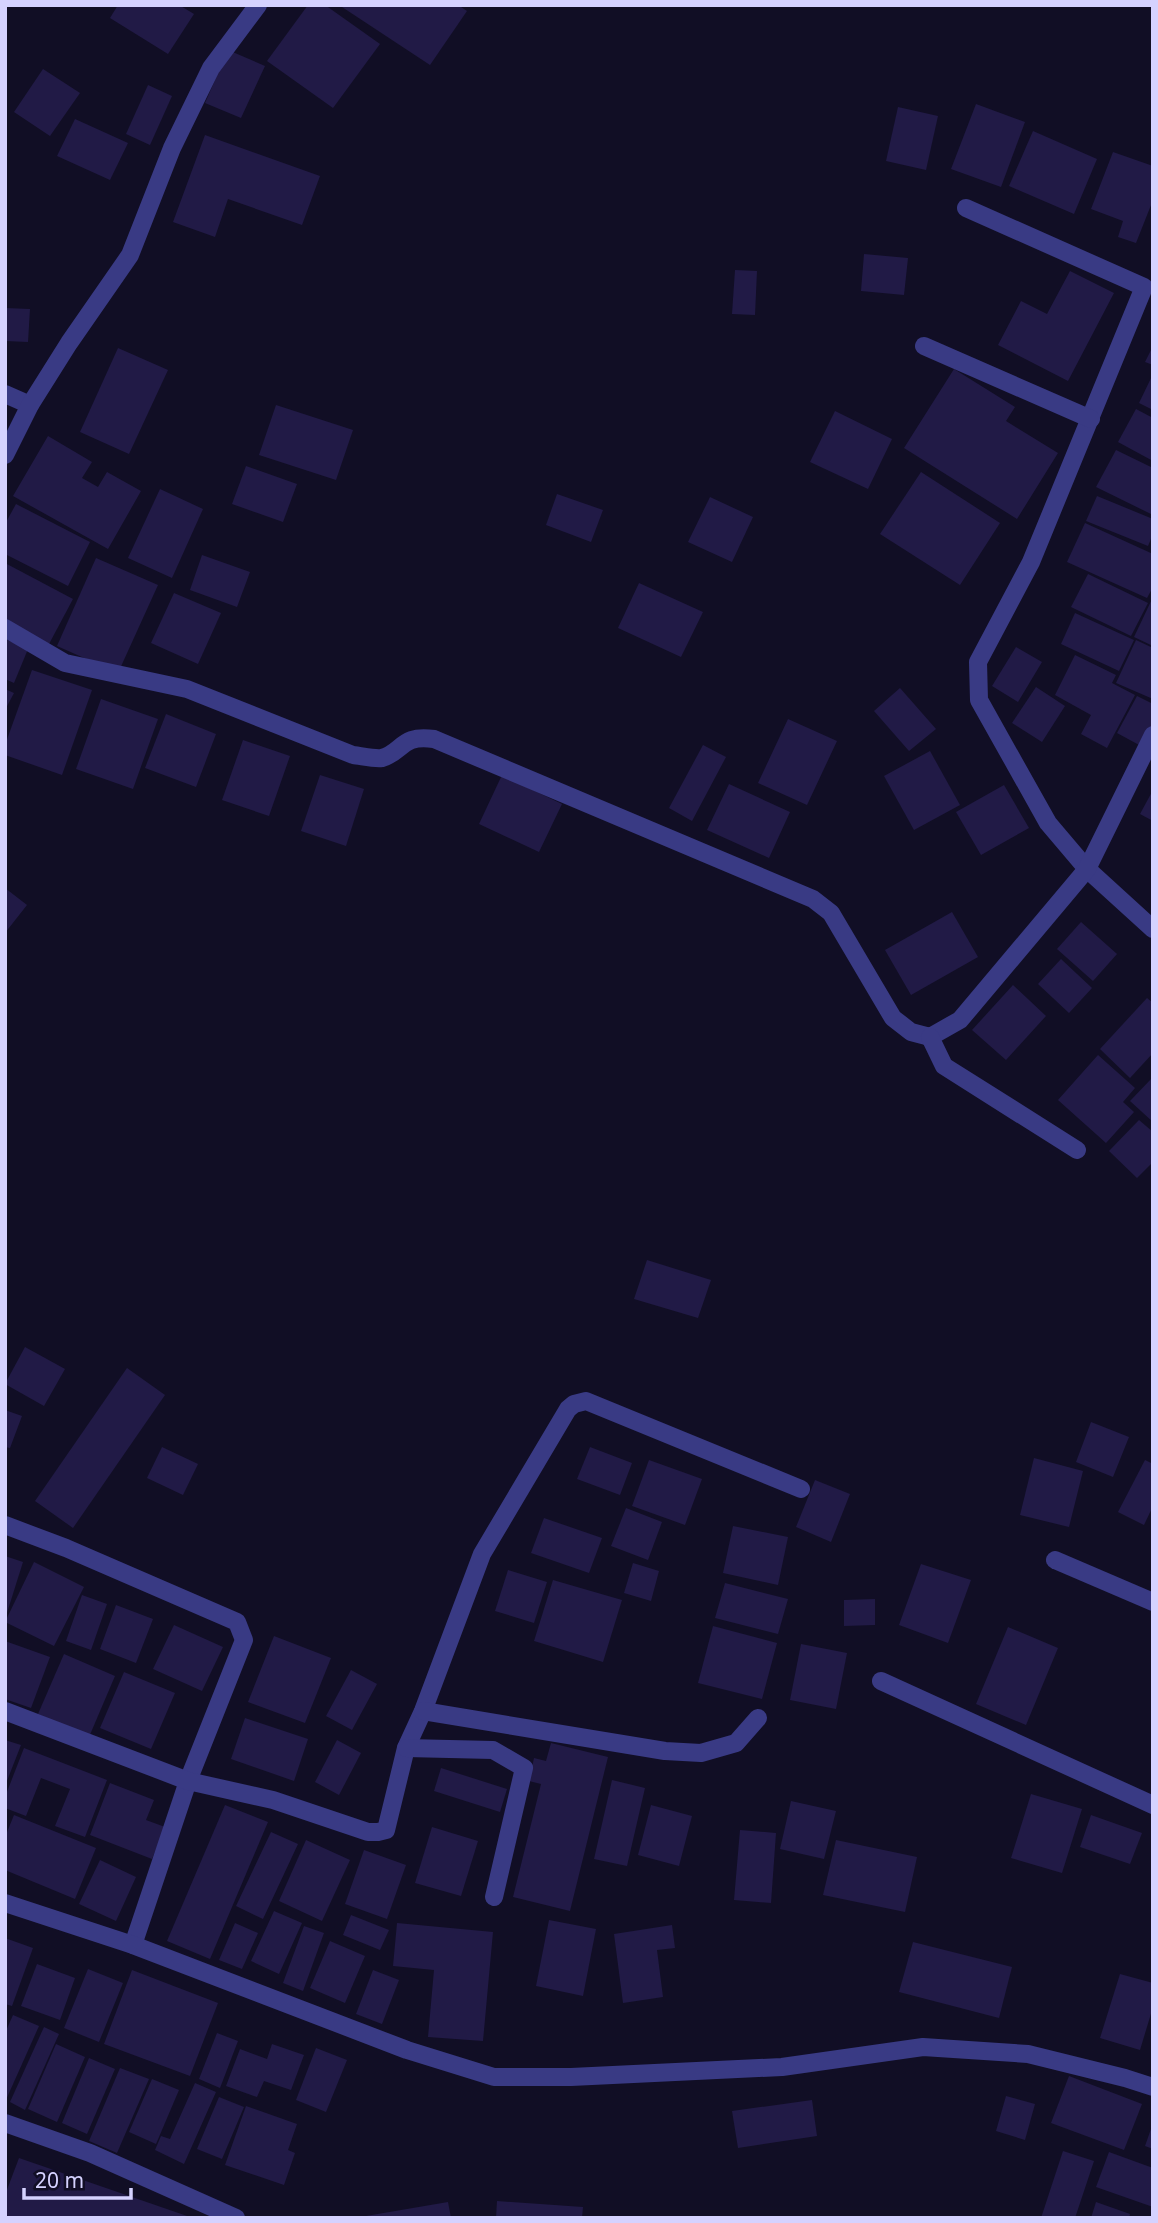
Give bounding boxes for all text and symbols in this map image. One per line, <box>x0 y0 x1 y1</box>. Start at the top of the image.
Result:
scale bar <box>24 2156 131 2200</box>
text: 20 m <box>35 2166 84 2194</box>

